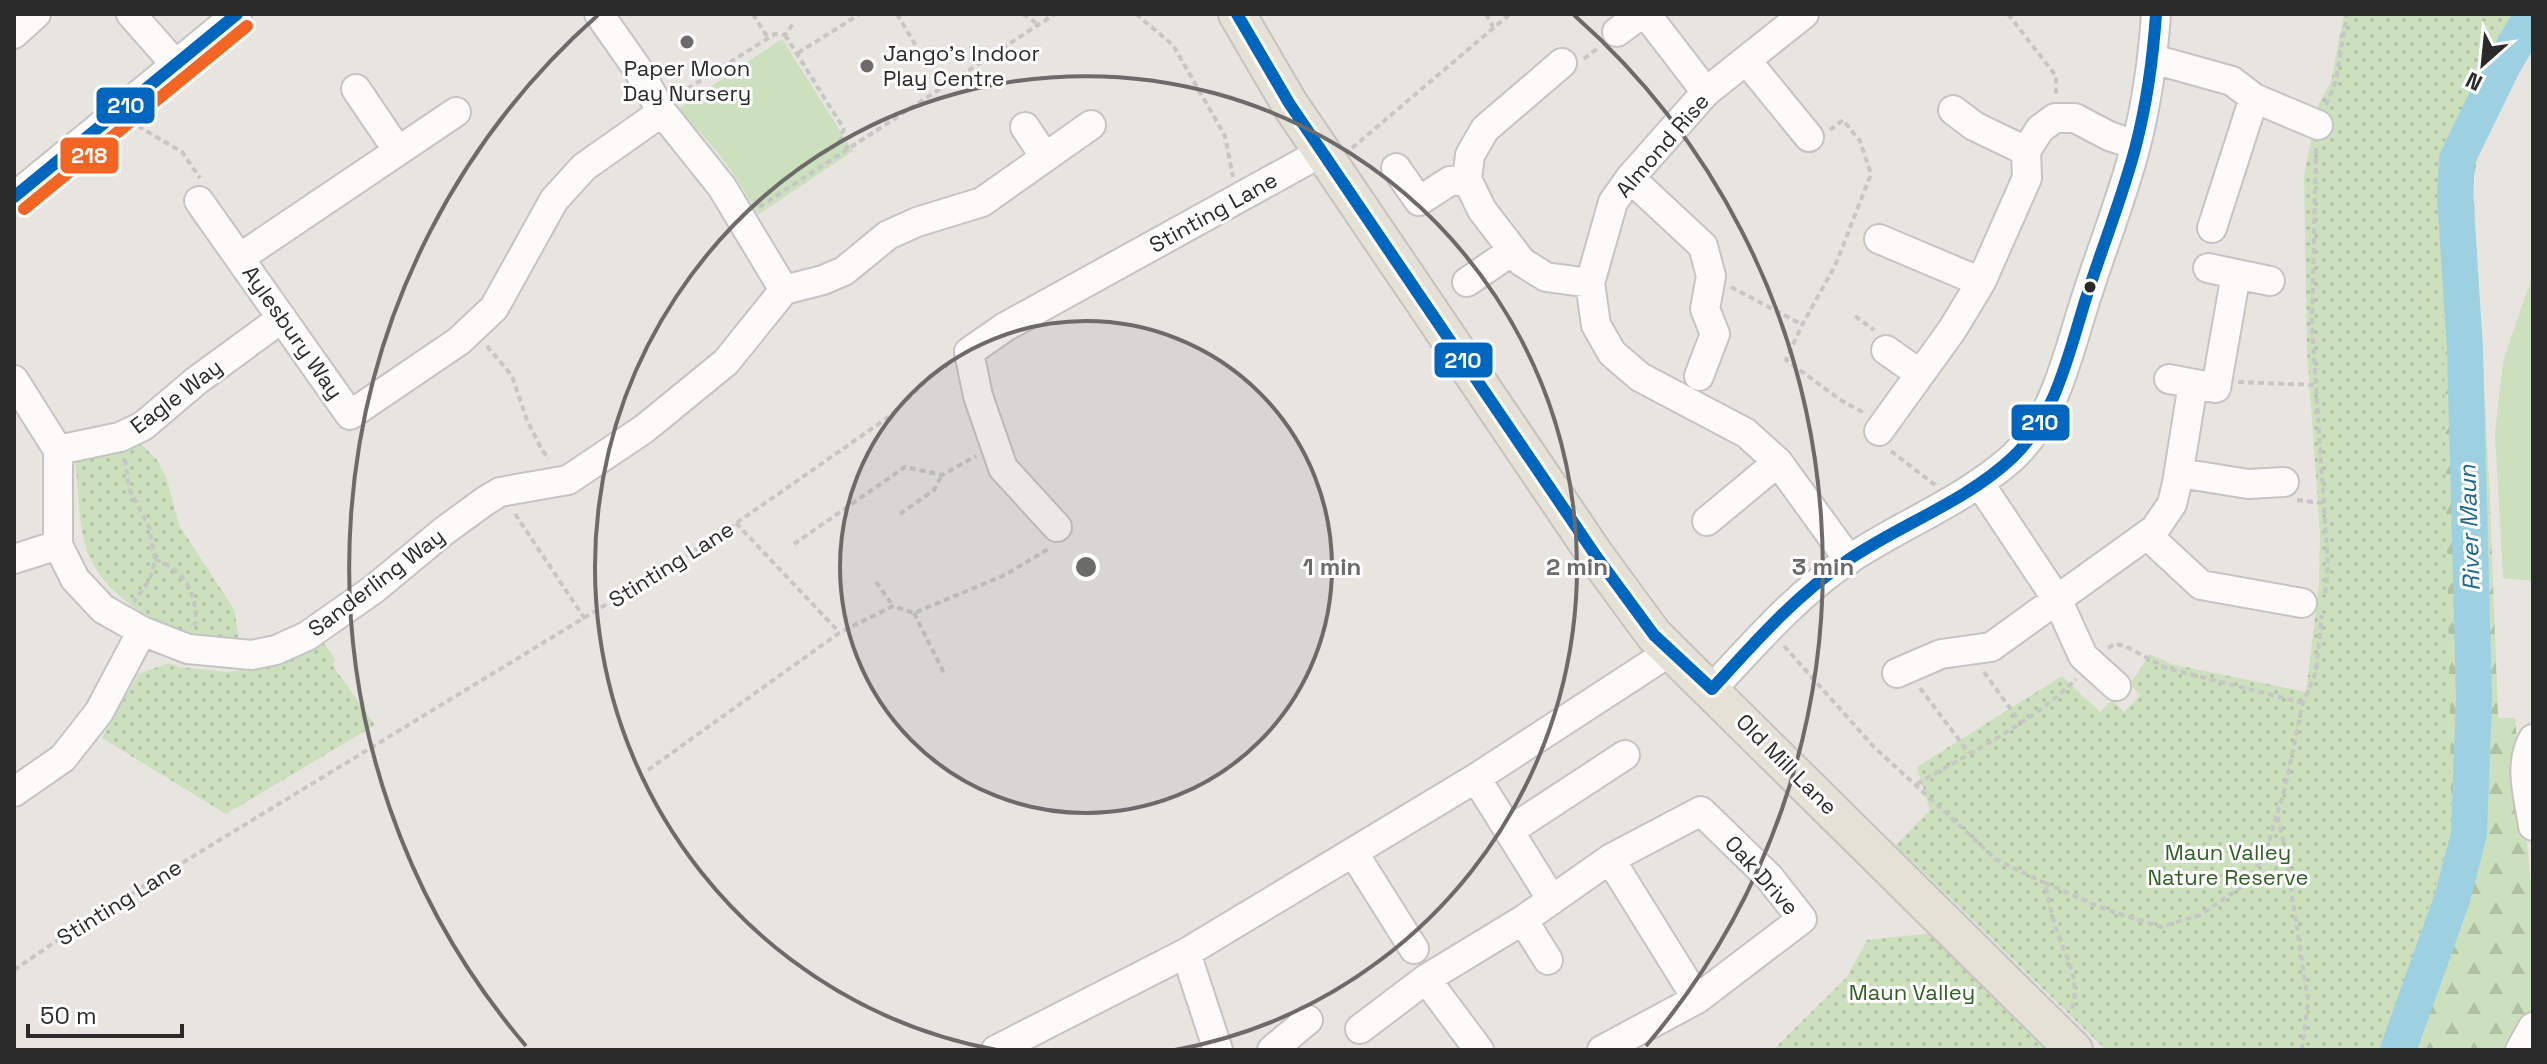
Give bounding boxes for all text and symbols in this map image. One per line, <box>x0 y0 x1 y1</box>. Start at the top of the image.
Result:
north arrow <box>2443 24 2523 104</box>
marker: Paper Moon Day Nursery <box>678 33 696 51</box>
place label: Jango's Indoor Play Centre <box>883 39 1040 92</box>
place label: Paper Moon Day Nursery <box>623 54 751 107</box>
marker: Jango's Indoor Play Centre <box>858 57 876 75</box>
text: N <box>2461 66 2487 98</box>
line badge: 210 <box>95 86 156 125</box>
street label: Almond Rise <box>1609 87 1715 203</box>
text: 210 <box>107 91 145 119</box>
line badge: 218 <box>59 136 120 175</box>
text: 218 <box>71 141 107 169</box>
street label: Stinting Lane <box>1144 165 1282 259</box>
street label: Aylesbury Way <box>236 260 350 404</box>
unlabelled marker <box>2082 279 2098 295</box>
line badge: 210 <box>1433 341 1494 379</box>
text: 210 <box>1444 346 1482 374</box>
street label: Eagle Way <box>125 352 227 440</box>
line badge: 210 <box>2010 403 2071 442</box>
text: 210 <box>2021 408 2059 436</box>
water label: River Maun <box>2451 463 2487 592</box>
street label: Stinting Lane <box>603 514 739 614</box>
street label: Sanderling Way <box>302 522 450 642</box>
text: 1 min <box>1303 551 1361 582</box>
text: 2 min <box>1546 551 1608 582</box>
text: 3 min <box>1792 551 1854 582</box>
centre of rings <box>1072 553 1100 581</box>
street label: Old Mill Lane <box>1730 707 1844 821</box>
street label: Oak Drive <box>1719 829 1805 921</box>
park label: Maun Valley Nature Reserve <box>2148 838 2308 891</box>
street label: Stinting Lane <box>51 852 187 952</box>
park label: Maun Valley <box>1849 978 1975 1006</box>
scale bar <box>28 988 182 1038</box>
text: 50 m <box>40 1000 97 1031</box>

